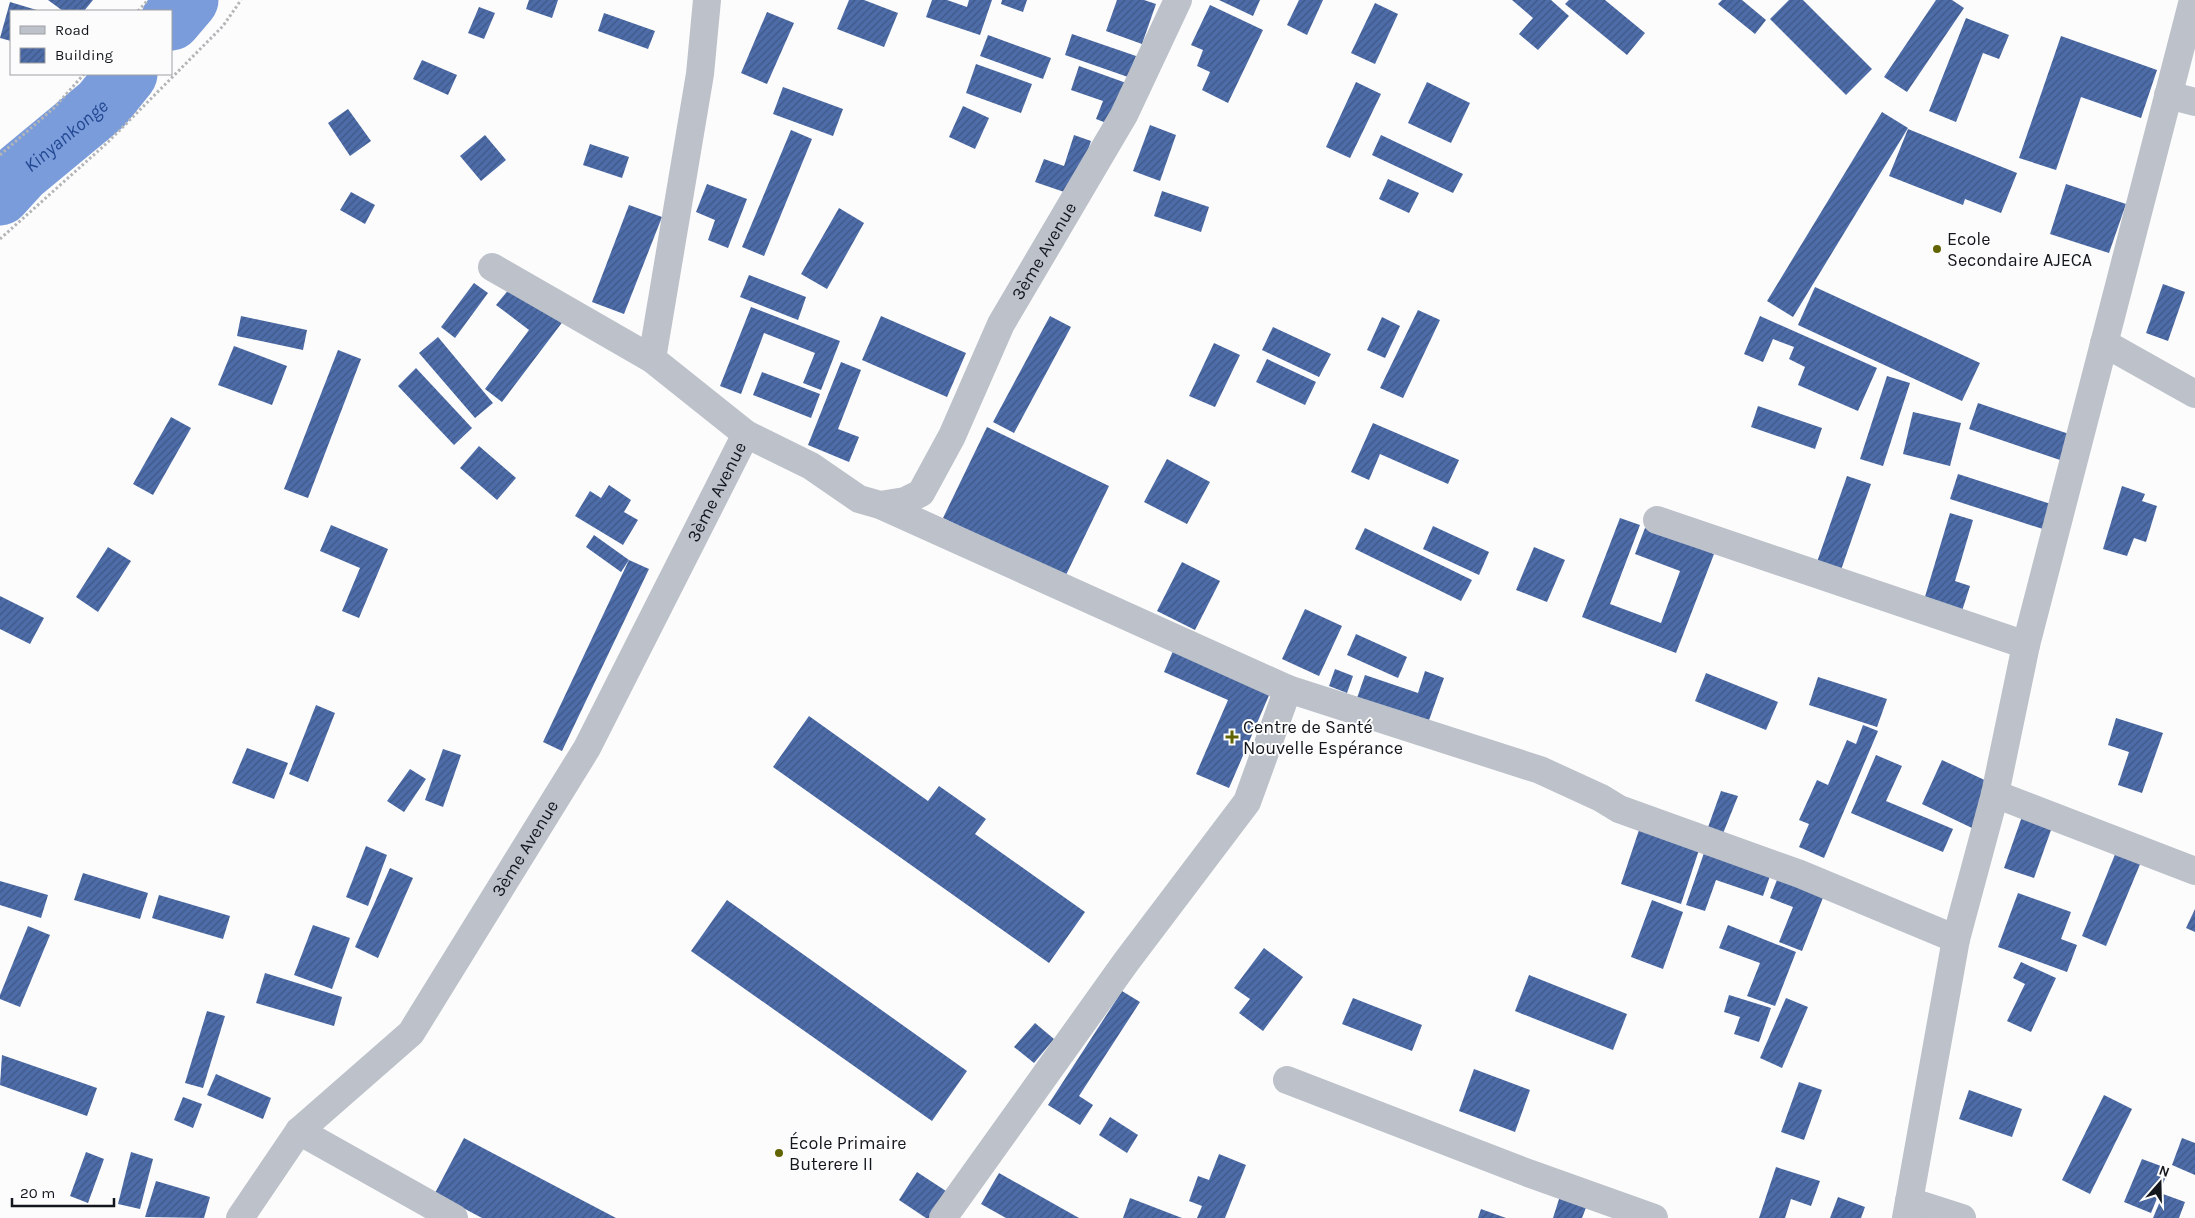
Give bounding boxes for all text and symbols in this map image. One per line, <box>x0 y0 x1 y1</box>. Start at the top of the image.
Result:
legend <box>10 10 172 75</box>
text: Road <box>55 21 90 39</box>
text: Building <box>55 46 113 64</box>
water label: Kinyankonge <box>20 95 113 177</box>
street label: 3ème Avenue <box>1007 198 1081 304</box>
place label: Ecole Secondaire AJECA <box>1947 228 2092 271</box>
marker: Ecole Secondaire AJECA <box>1931 243 1943 255</box>
street label: 3ème Avenue <box>682 438 751 546</box>
place label: Centre de Santé Nouvelle Espérance <box>1243 716 1403 759</box>
marker: Centre de Santé Nouvelle Espérance <box>1225 730 1239 744</box>
street label: 3ème Avenue <box>487 796 563 901</box>
place label: École Primaire Buterere II <box>789 1131 907 1175</box>
marker: École Primaire Buterere II <box>773 1147 785 1159</box>
north arrow <box>2135 1158 2185 1208</box>
text: N <box>2157 1162 2172 1181</box>
scale bar <box>12 1176 115 1208</box>
text: 20 m <box>20 1184 55 1202</box>

